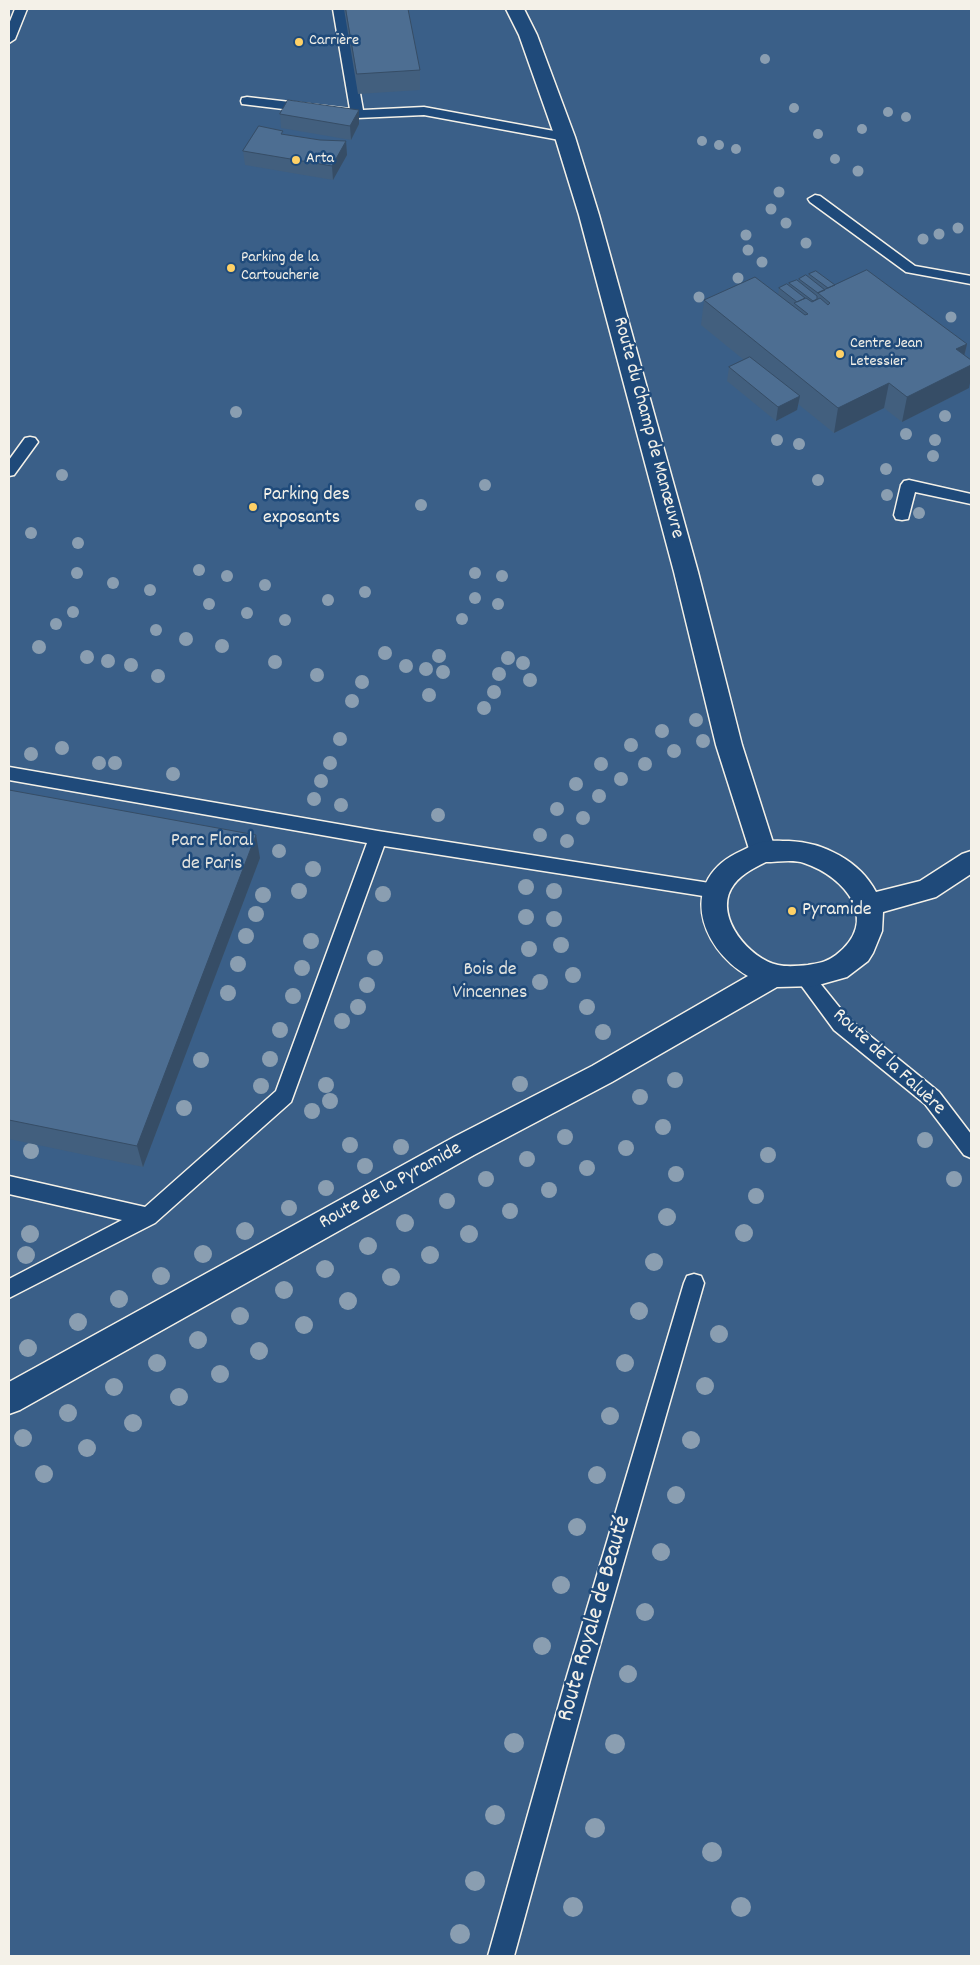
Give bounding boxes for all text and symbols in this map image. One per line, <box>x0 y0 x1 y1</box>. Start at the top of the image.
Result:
place label: Carrière <box>309 32 359 52</box>
marker: Carrière <box>293 36 305 48</box>
place label: Arta <box>306 150 334 170</box>
marker: Arta <box>290 154 302 166</box>
place label: Parking de la Cartoucherie <box>241 249 319 287</box>
marker: Parking de la Cartoucherie <box>225 262 237 274</box>
street label: Route du Champ de Manœuvre <box>606 315 688 541</box>
place label: Centre Jean Letessier <box>850 335 923 373</box>
marker: Centre Jean Letessier <box>834 348 846 360</box>
place label: Parking des exposants <box>263 484 350 531</box>
marker: Parking des exposants <box>247 501 259 513</box>
park label: Parc Floral de Paris <box>171 830 253 877</box>
place label: Pyramide <box>802 899 872 923</box>
marker: Pyramide <box>786 905 798 917</box>
park label: Bois de Vincennes <box>452 959 528 1006</box>
street label: Route de la Faluère <box>826 1004 950 1122</box>
street label: Route de la Pyramide <box>316 1138 466 1236</box>
street label: Route Royale de Beauté <box>553 1513 639 1725</box>

